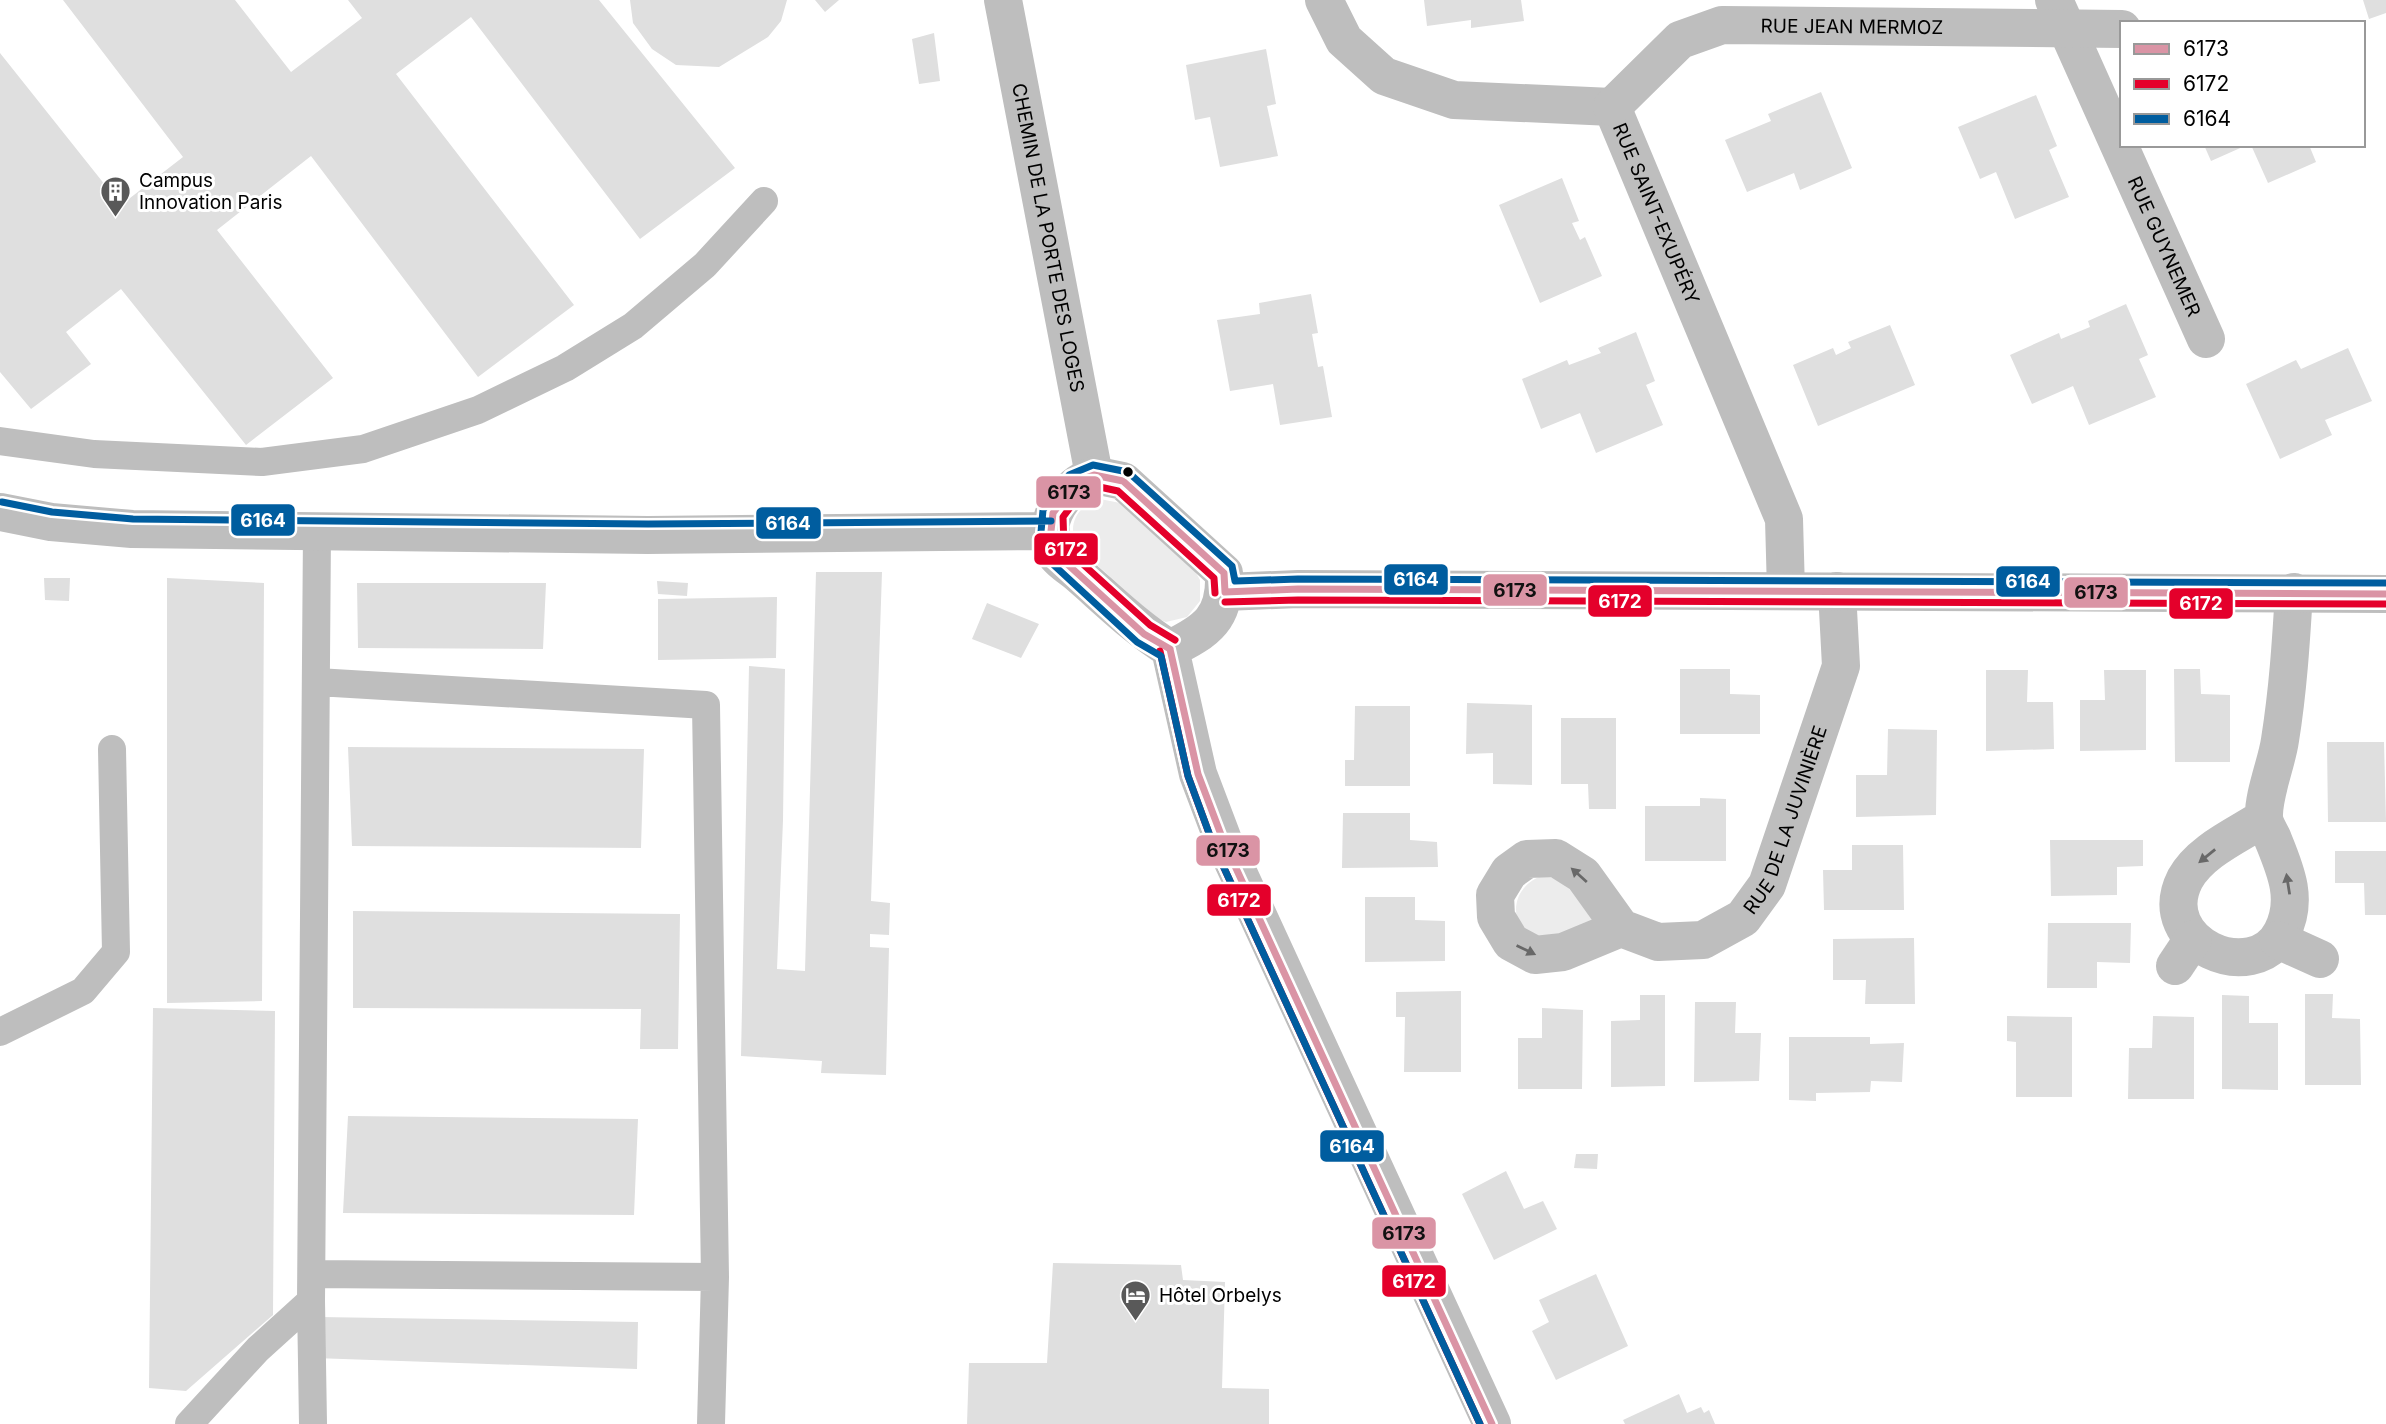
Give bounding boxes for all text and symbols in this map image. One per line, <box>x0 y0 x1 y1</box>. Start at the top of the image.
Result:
street label: RUE JEAN MERMOZ <box>1760 14 1943 39</box>
legend <box>2120 21 2365 147</box>
text: 6173 <box>2183 36 2229 61</box>
text: 6172 <box>2183 71 2229 96</box>
street label: CHEMIN DE LA PORTE DES LOGES <box>1008 81 1089 394</box>
text: 6164 <box>2183 106 2231 131</box>
street label: RUE SAINT-EXUPÉRY <box>1608 119 1704 308</box>
place label: Campus Innovation Paris <box>139 169 283 214</box>
street label: RUE GUYNEMER <box>2123 173 2206 320</box>
building icon: Campus Innovation Paris <box>99 174 133 218</box>
unlabelled marker <box>1121 465 1135 479</box>
line badge: 6173 <box>1035 475 1102 509</box>
text: 6173 <box>1047 481 1091 504</box>
line badge: 6164 <box>230 503 296 537</box>
line badge: 6164 <box>755 506 822 540</box>
text: 6164 <box>240 509 286 532</box>
text: 6164 <box>765 512 811 535</box>
line badge: 6172 <box>1033 532 1099 566</box>
text: 6172 <box>1044 538 1088 561</box>
line badge: 6164 <box>1383 563 1449 596</box>
line badge: 6164 <box>1995 565 2061 598</box>
text: 6164 <box>1393 568 1439 591</box>
text: 6164 <box>2005 570 2051 593</box>
line badge: 6173 <box>1482 573 1548 607</box>
line badge: 6173 <box>2063 576 2129 609</box>
text: 6173 <box>1493 579 1537 602</box>
text: 6173 <box>2074 581 2118 604</box>
line badge: 6172 <box>1587 584 1653 618</box>
line badge: 6172 <box>2168 587 2234 620</box>
text: 6172 <box>1598 590 1642 613</box>
text: 6172 <box>2179 592 2223 615</box>
street label: RUE DE LA JUVINIÈRE <box>1738 723 1832 918</box>
line badge: 6173 <box>1195 834 1261 867</box>
text: 6173 <box>1206 839 1250 862</box>
one-way arrow <box>2199 848 2216 863</box>
one-way arrow <box>1570 867 1588 883</box>
one-way arrow <box>2282 873 2293 895</box>
line badge: 6172 <box>1206 883 1272 917</box>
text: 6172 <box>1217 889 1261 912</box>
one-way arrow <box>1516 944 1536 955</box>
line badge: 6164 <box>1319 1129 1385 1163</box>
text: 6164 <box>1329 1135 1375 1158</box>
line badge: 6173 <box>1371 1216 1437 1250</box>
text: 6173 <box>1382 1222 1426 1245</box>
line badge: 6172 <box>1381 1264 1447 1298</box>
text: 6172 <box>1392 1270 1436 1293</box>
hotel icon: Hôtel Orbelys <box>1119 1278 1153 1322</box>
place label: Hôtel Orbelys <box>1159 1284 1282 1307</box>

